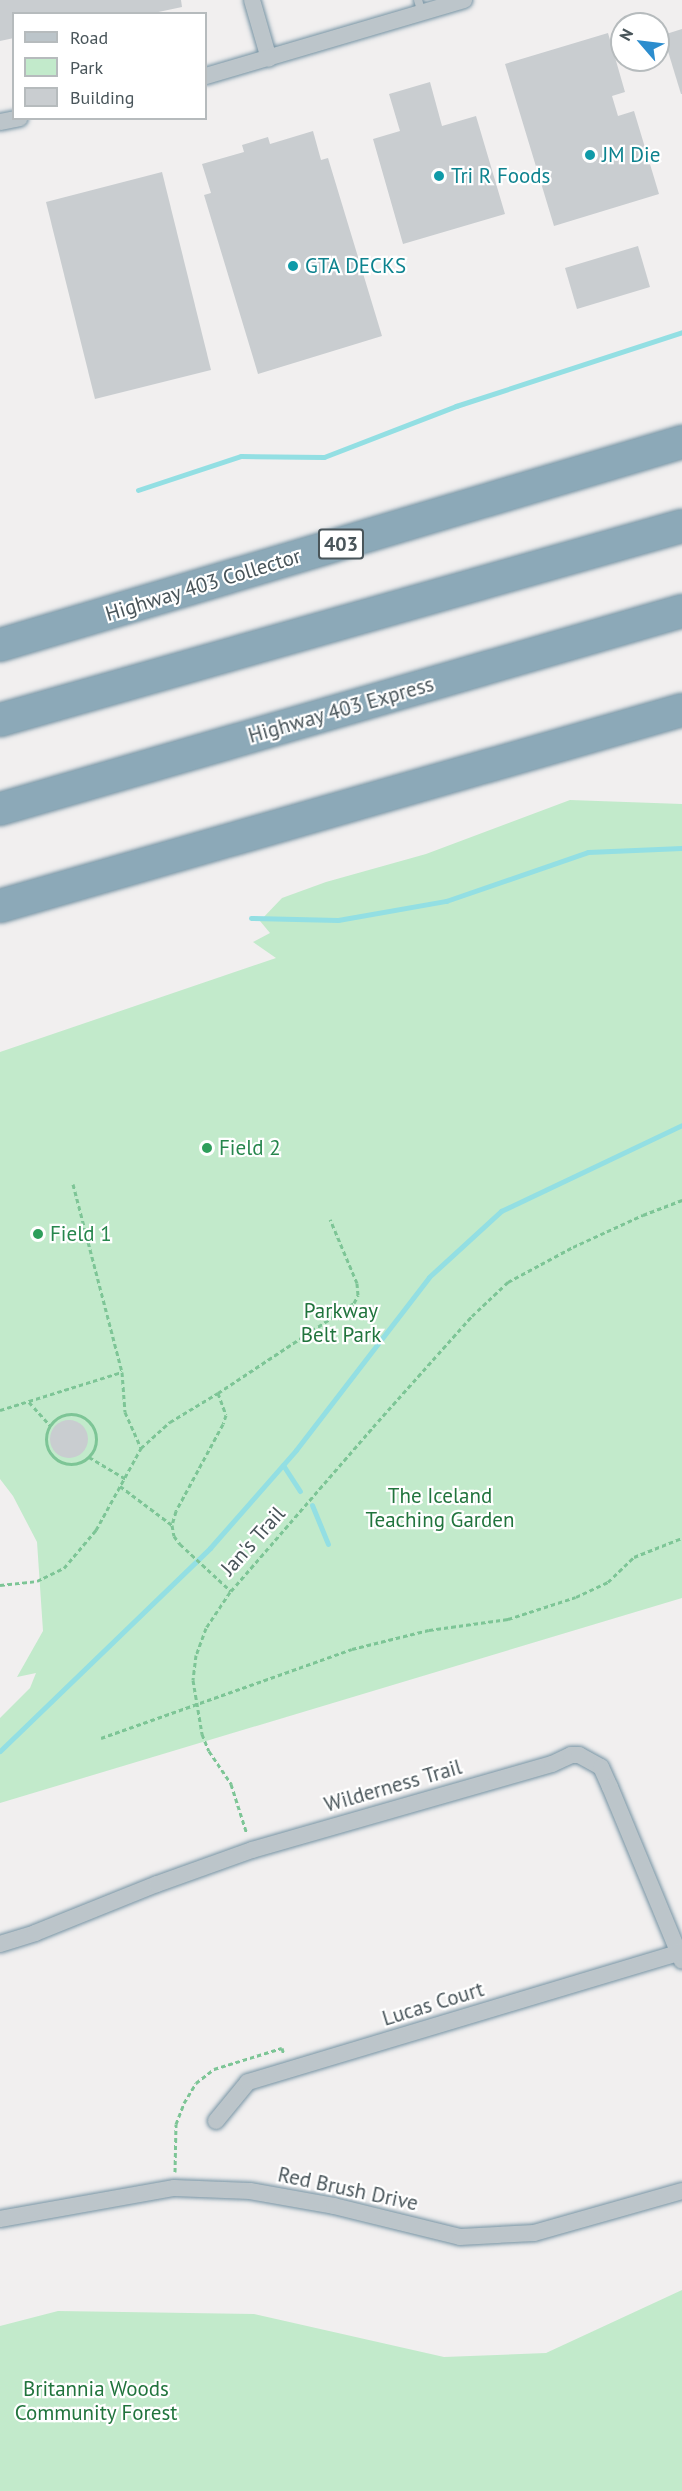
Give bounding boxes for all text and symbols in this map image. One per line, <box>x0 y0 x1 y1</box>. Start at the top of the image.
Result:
legend <box>12 12 207 120</box>
north arrow <box>610 12 670 72</box>
text: N <box>615 25 637 44</box>
text: Road <box>70 26 108 49</box>
text: Park <box>70 56 103 79</box>
text: Building <box>70 86 134 109</box>
place label: JM Die <box>602 142 660 168</box>
marker: JM Die <box>583 148 597 162</box>
place label: Tri R Foods <box>451 163 550 189</box>
marker: Tri R Foods <box>432 169 446 183</box>
place label: GTA DECKS <box>305 253 407 279</box>
marker: GTA DECKS <box>286 259 300 273</box>
road number: 403 <box>317 527 365 561</box>
street label: Highway 403 Collector <box>102 543 304 627</box>
street label: Highway 403 Express <box>245 671 437 749</box>
place label: Field 2 <box>219 1135 281 1161</box>
marker: Field 2 <box>200 1141 214 1155</box>
place label: Field 1 <box>50 1221 112 1247</box>
marker: Field 1 <box>31 1227 45 1241</box>
park label: Parkway Belt Park <box>301 1298 381 1348</box>
park label: The Iceland Teaching Garden <box>366 1483 514 1533</box>
street label: Jan's Trail <box>215 1501 291 1581</box>
street label: Wilderness Trail <box>321 1754 465 1818</box>
street label: Lucas Court <box>379 1977 487 2031</box>
street label: Red Brush Drive <box>276 2162 420 2216</box>
park label: Britannia Woods Community Forest <box>14 2376 178 2426</box>

